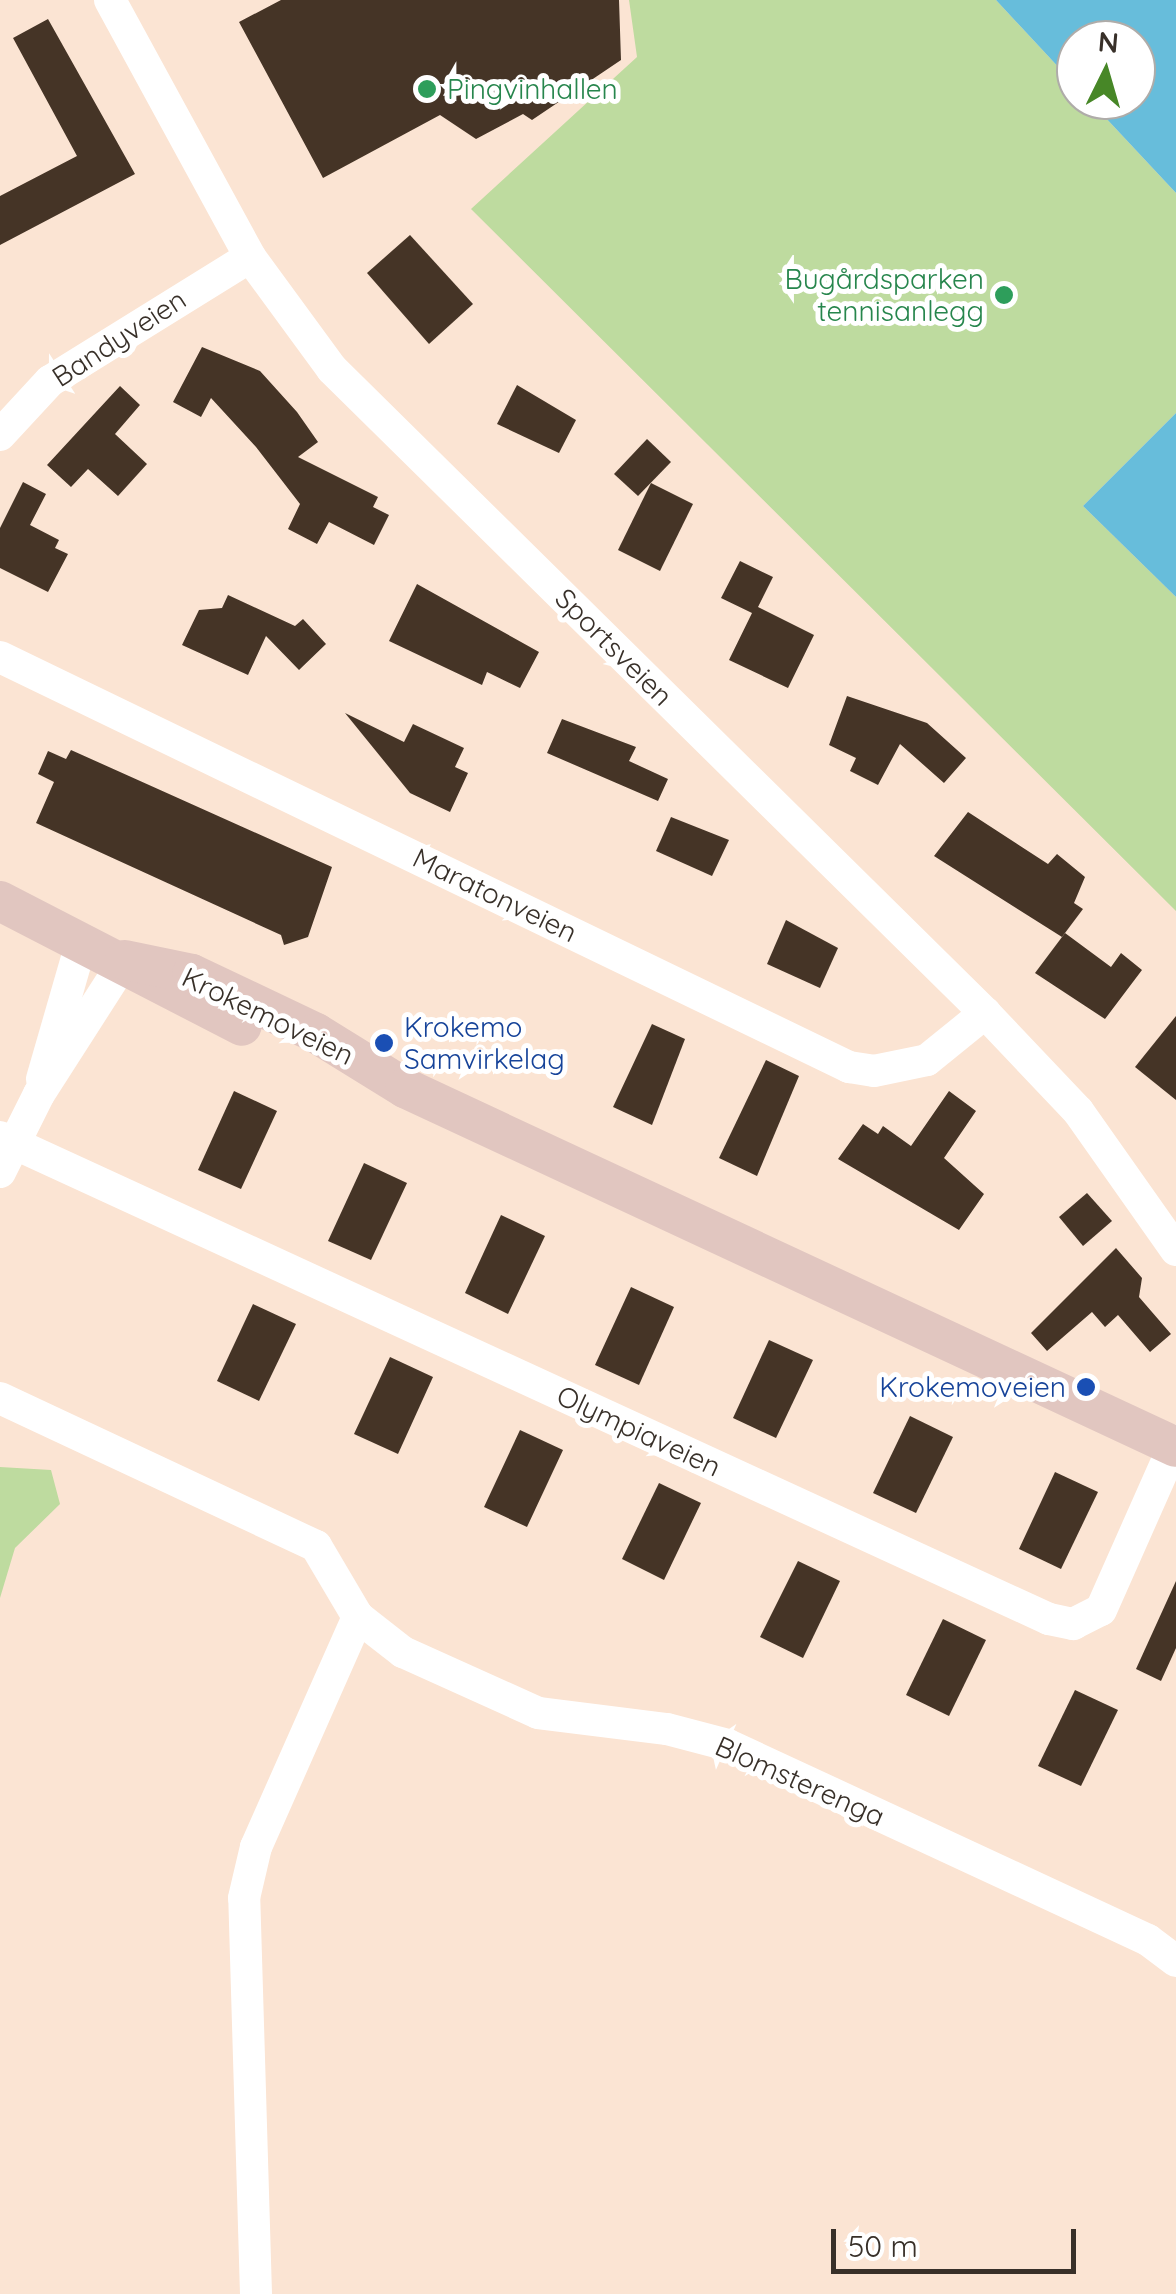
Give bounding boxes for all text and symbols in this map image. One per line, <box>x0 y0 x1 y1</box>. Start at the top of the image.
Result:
north arrow <box>1056 20 1156 120</box>
text: N <box>1097 23 1120 60</box>
place label: Pingvinhallen <box>447 72 618 106</box>
marker: Pingvinhallen <box>416 78 438 100</box>
place label: Bugårdsparken tennisanlegg <box>784 262 984 328</box>
street label: Bandyveien <box>46 282 192 394</box>
marker: Bugårdsparken tennisanlegg <box>993 284 1015 306</box>
street label: Sportsveien <box>548 581 680 713</box>
street label: Maratonveien <box>407 841 583 949</box>
street label: Krokemoveien <box>177 960 359 1072</box>
place label: Krokemo Samvirkelag <box>404 1010 565 1076</box>
marker: Krokemo Samvirkelag <box>373 1032 395 1054</box>
place label: Krokemoveien <box>879 1370 1066 1404</box>
marker: Krokemoveien <box>1075 1376 1097 1398</box>
street label: Olympiaveien <box>552 1378 726 1484</box>
street label: Blomsterenga <box>710 1729 890 1833</box>
scale bar <box>836 2209 1081 2271</box>
text: 50 m <box>848 2227 918 2265</box>

